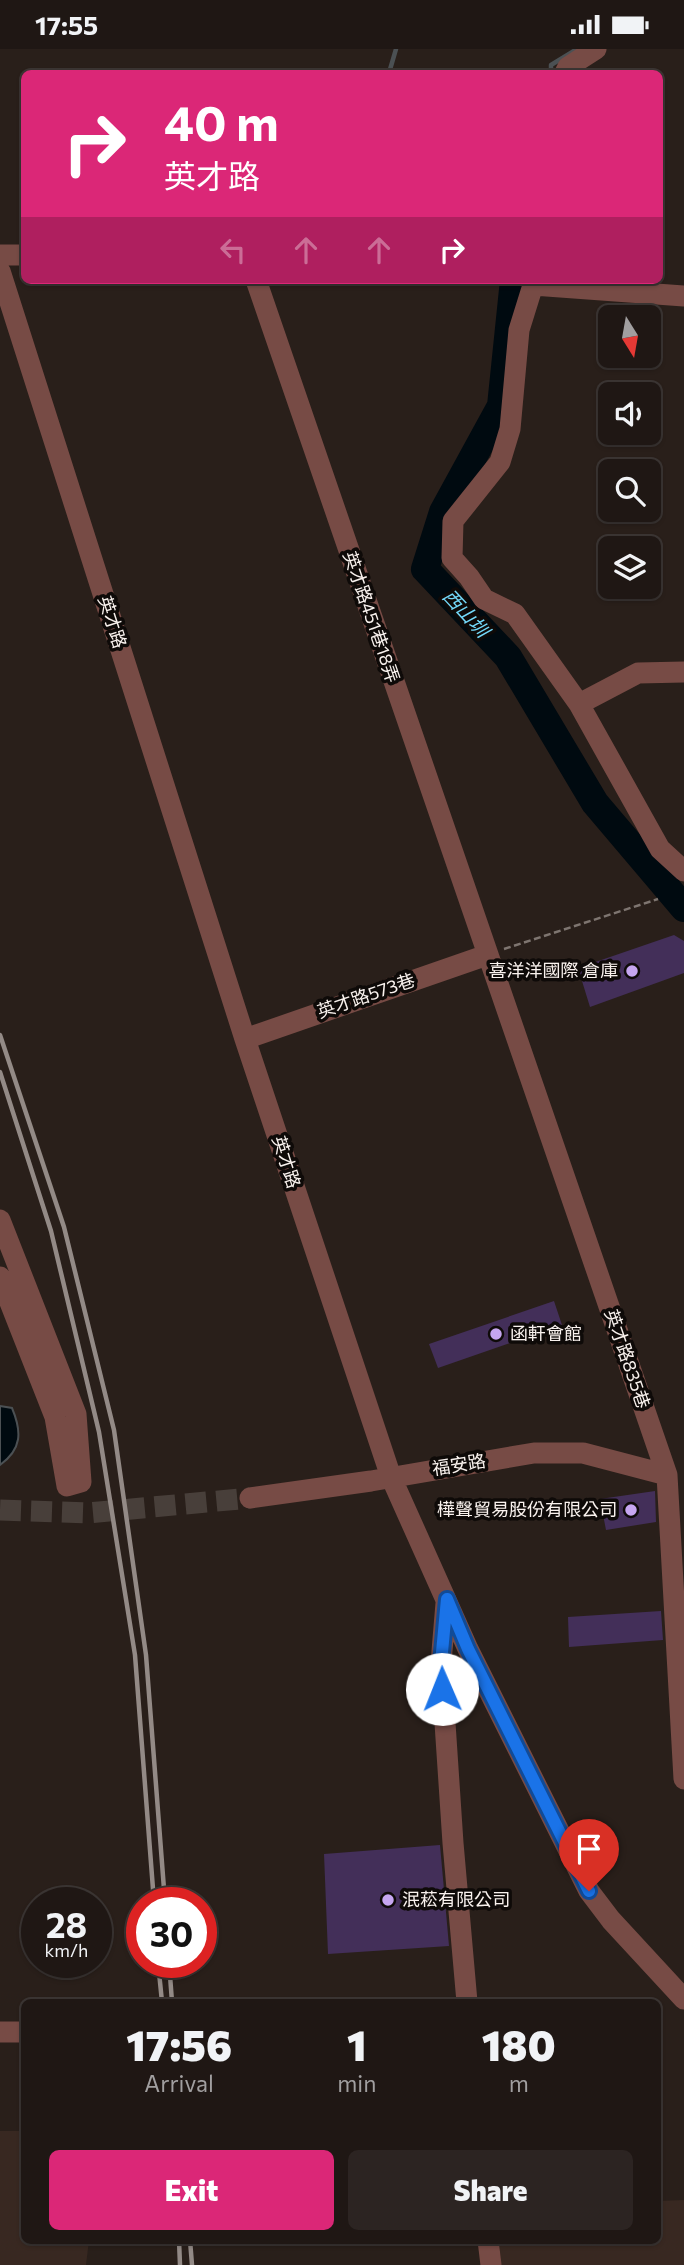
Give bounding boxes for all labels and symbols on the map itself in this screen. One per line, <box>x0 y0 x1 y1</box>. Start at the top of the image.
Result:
north arrow <box>598 305 662 367</box>
street label: 英才路451巷18弄 <box>339 548 405 685</box>
water label: 西山圳 <box>439 584 496 644</box>
street label: 英才路 <box>94 593 132 651</box>
place label: 喜洋洋國際 倉庫 <box>489 959 618 981</box>
marker: 喜洋洋國際 倉庫 <box>624 963 640 979</box>
street label: 英才路573巷 <box>314 968 418 1022</box>
street label: 英才路 <box>268 1133 306 1191</box>
street label: 英才路835巷 <box>601 1306 655 1411</box>
place label: 函軒會館 <box>510 1322 582 1344</box>
marker: 函軒會館 <box>488 1326 504 1342</box>
street label: 福安路 <box>430 1449 487 1479</box>
place label: 樺聲貿易股份有限公司 <box>437 1498 617 1520</box>
marker: 樺聲貿易股份有限公司 <box>623 1502 639 1518</box>
position arrow <box>405 1652 479 1726</box>
pin <box>559 1819 619 1891</box>
speed limit sign: 30 <box>126 1887 217 1978</box>
place label: 泯菘有限公司 <box>402 1888 510 1910</box>
marker: 泯菘有限公司 <box>380 1892 396 1908</box>

